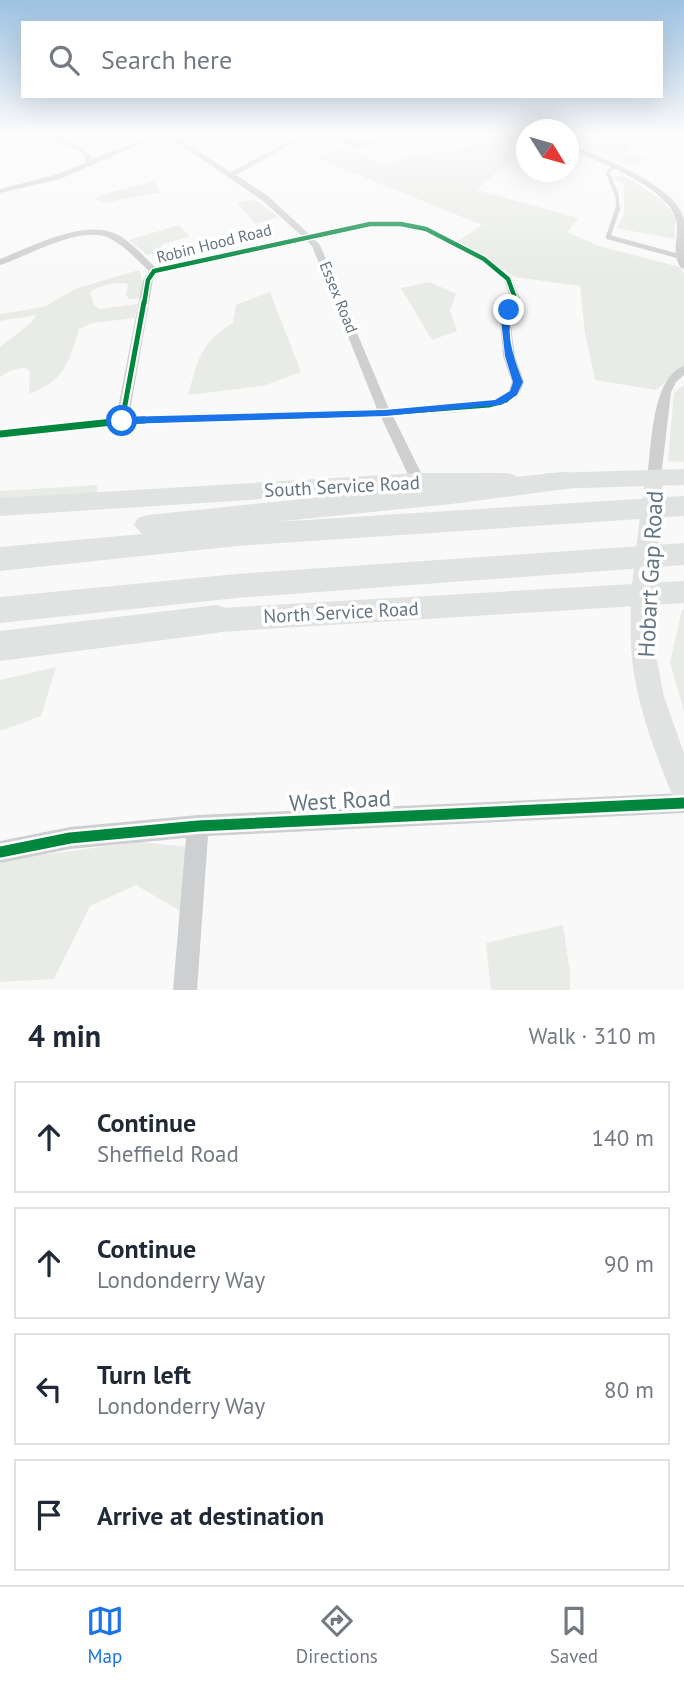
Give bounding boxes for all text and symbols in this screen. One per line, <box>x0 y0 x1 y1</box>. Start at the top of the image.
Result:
search box <box>21 21 663 98</box>
icon: search <box>45 41 83 79</box>
text: Search here <box>101 43 232 76</box>
north arrow <box>516 119 579 182</box>
street label: Robin Hood Road <box>154 219 274 267</box>
street label: Essex Road <box>316 258 362 336</box>
route end <box>493 294 524 325</box>
route start <box>106 405 137 436</box>
street label: South Service Road <box>264 470 420 502</box>
street label: Hobart Gap Road <box>631 490 669 658</box>
street label: North Service Road <box>263 596 419 628</box>
street label: West Road <box>288 783 392 817</box>
text: 4 min <box>28 1016 101 1055</box>
text: Walk · 310 m <box>529 1021 656 1050</box>
text: Continue <box>97 1106 196 1139</box>
icon: ahead <box>30 1118 68 1156</box>
text: 140 m <box>592 1123 654 1152</box>
text: Sheffield Road <box>97 1139 239 1168</box>
text: Continue <box>97 1232 196 1265</box>
icon: ahead <box>30 1244 68 1282</box>
text: 90 m <box>604 1249 654 1278</box>
text: Londonderry Way <box>97 1265 265 1294</box>
text: Turn left <box>97 1358 191 1391</box>
icon: left <box>30 1370 68 1408</box>
text: 80 m <box>604 1375 654 1404</box>
text: Londonderry Way <box>97 1391 265 1420</box>
icon: arrive <box>30 1496 68 1534</box>
text: Arrive at destination <box>97 1499 324 1532</box>
tab: Map <box>86 1602 124 1668</box>
tab: Directions <box>296 1602 378 1668</box>
tab: Saved <box>550 1602 598 1668</box>

